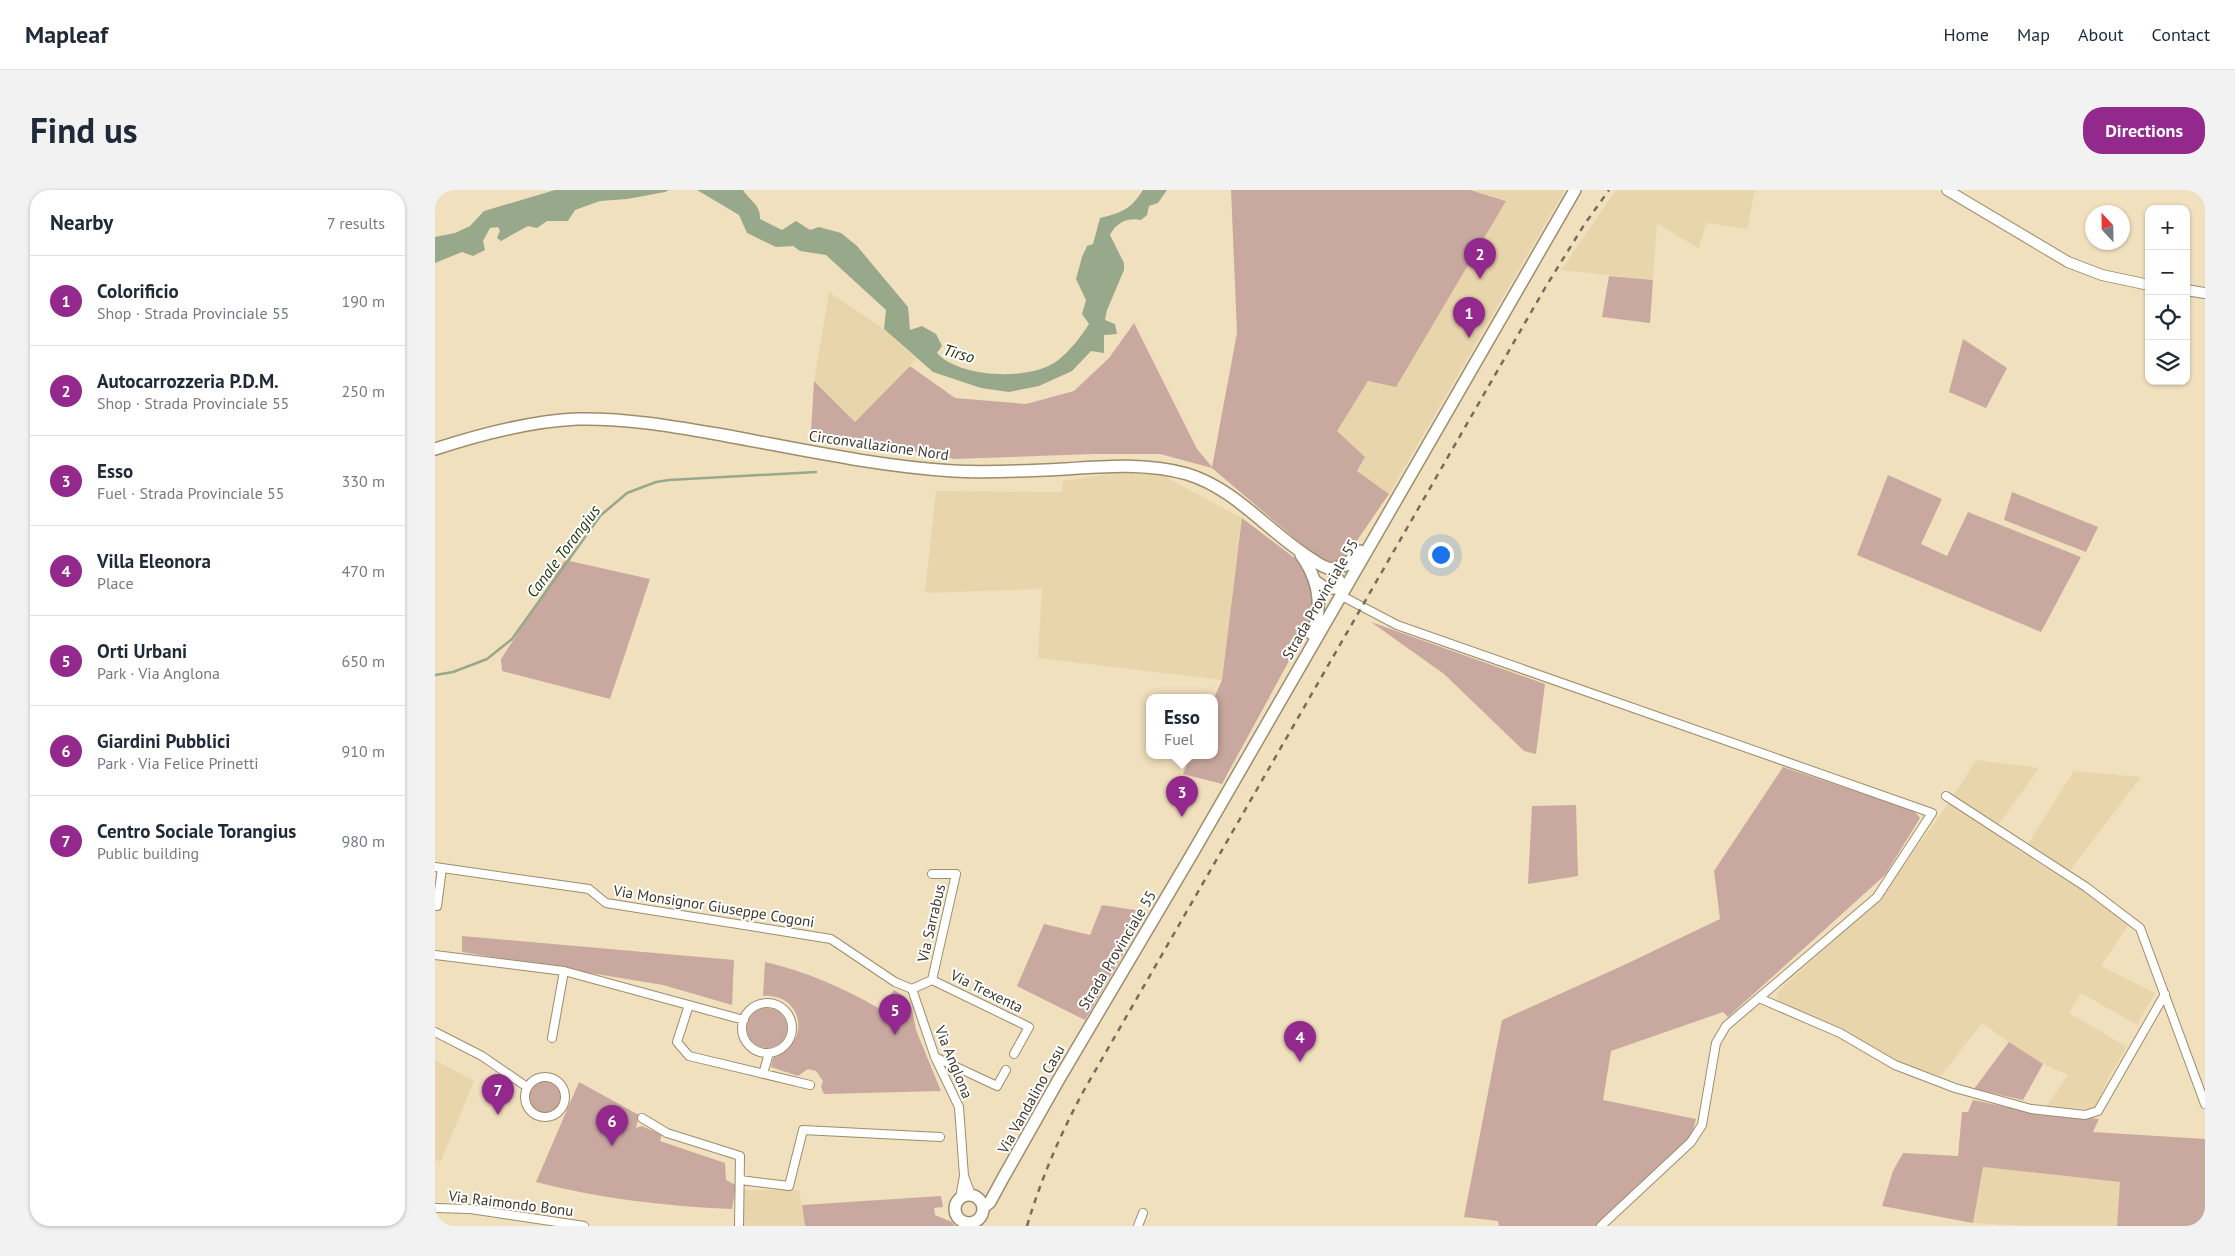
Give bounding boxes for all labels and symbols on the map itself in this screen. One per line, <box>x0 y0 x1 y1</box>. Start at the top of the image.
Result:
north arrow <box>2085 205 2130 250</box>
pin: 2 <box>1464 238 1496 279</box>
pin: 1 <box>1453 297 1485 338</box>
water label: Tirso <box>941 339 977 367</box>
street label: Circonvallazione Nord <box>808 426 950 464</box>
water label: Canale Torangius <box>522 500 605 601</box>
street label: Strada Provinciale 55 <box>1278 535 1362 663</box>
your location <box>1428 542 1454 568</box>
pin: 3 <box>1166 776 1198 817</box>
street label: Via Monsignor Giuseppe Cogoni <box>611 881 816 931</box>
street label: Via Sarrabus <box>913 882 949 965</box>
street label: Strada Provinciale 55 <box>1074 887 1160 1013</box>
street label: Via Trexenta <box>947 965 1026 1017</box>
pin: 5 <box>879 994 911 1035</box>
pin: 4 <box>1284 1021 1316 1062</box>
street label: Via Anglona <box>930 1022 977 1101</box>
street label: Via Vandalino Casu <box>993 1041 1069 1158</box>
pin: 7 <box>482 1074 514 1115</box>
pin: 6 <box>596 1105 628 1146</box>
street label: Via Raimondo Bonu <box>446 1186 575 1220</box>

